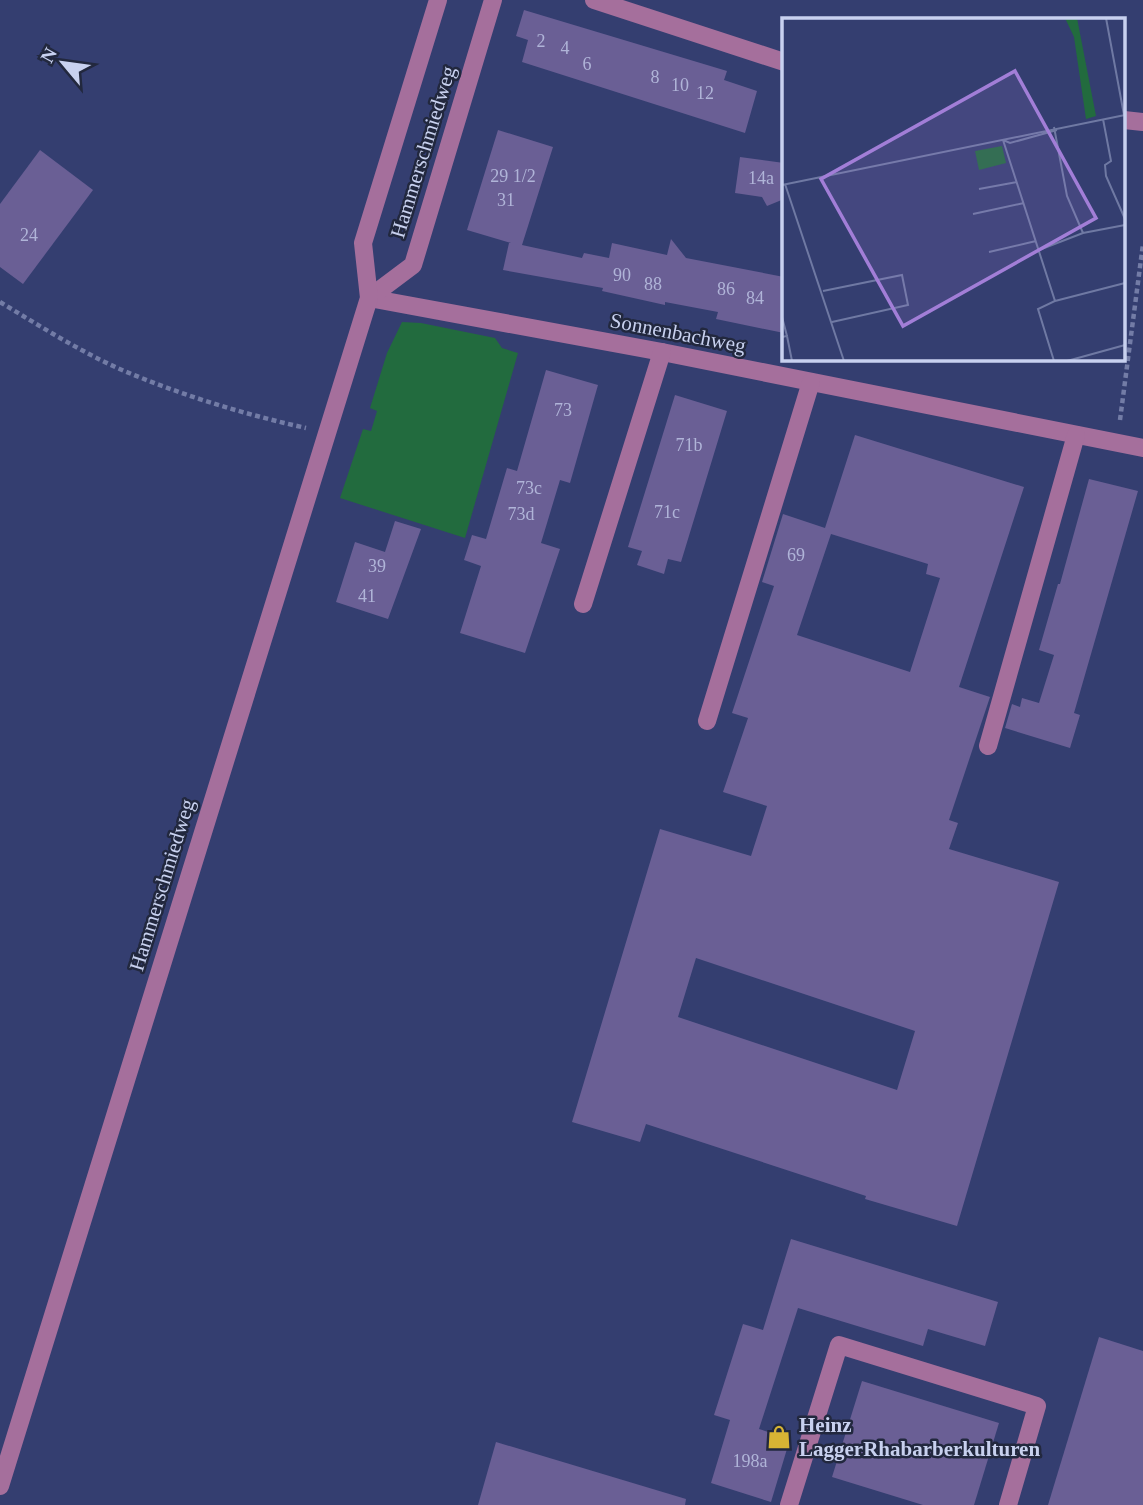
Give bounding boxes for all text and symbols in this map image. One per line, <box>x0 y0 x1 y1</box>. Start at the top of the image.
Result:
inset map <box>782 18 1126 360</box>
north arrow <box>28 28 98 98</box>
house number: 2 <box>537 31 546 51</box>
house number: 4 <box>561 38 570 58</box>
text: N <box>36 44 61 66</box>
house number: 6 <box>583 54 592 74</box>
street label: Hammerschmiedweg <box>385 63 461 241</box>
house number: 8 <box>651 67 660 87</box>
house number: 10 <box>671 75 689 95</box>
house number: 12 <box>696 83 714 103</box>
house number: 29 1/2 <box>490 166 536 186</box>
house number: 14a <box>748 168 774 188</box>
house number: 31 <box>497 190 515 210</box>
house number: 24 <box>20 225 38 245</box>
house number: 90 <box>613 265 631 285</box>
house number: 88 <box>644 274 662 294</box>
house number: 86 <box>717 279 735 299</box>
house number: 84 <box>746 288 764 308</box>
street label: Sonnenbachweg <box>608 308 748 358</box>
house number: 73 <box>554 400 572 420</box>
house number: 71b <box>676 435 703 455</box>
house number: 73c <box>516 478 542 498</box>
house number: 71c <box>654 502 680 522</box>
house number: 73d <box>508 504 535 524</box>
house number: 69 <box>787 545 805 565</box>
house number: 39 <box>368 556 386 576</box>
house number: 41 <box>358 586 376 606</box>
street label: Hammerschmiedweg <box>124 796 200 974</box>
place label: Heinz LaggerRhabarberkulturen <box>799 1413 1040 1461</box>
shop icon: Heinz LaggerRhabarberkulturen <box>765 1423 793 1451</box>
house number: 198a <box>733 1451 768 1471</box>

